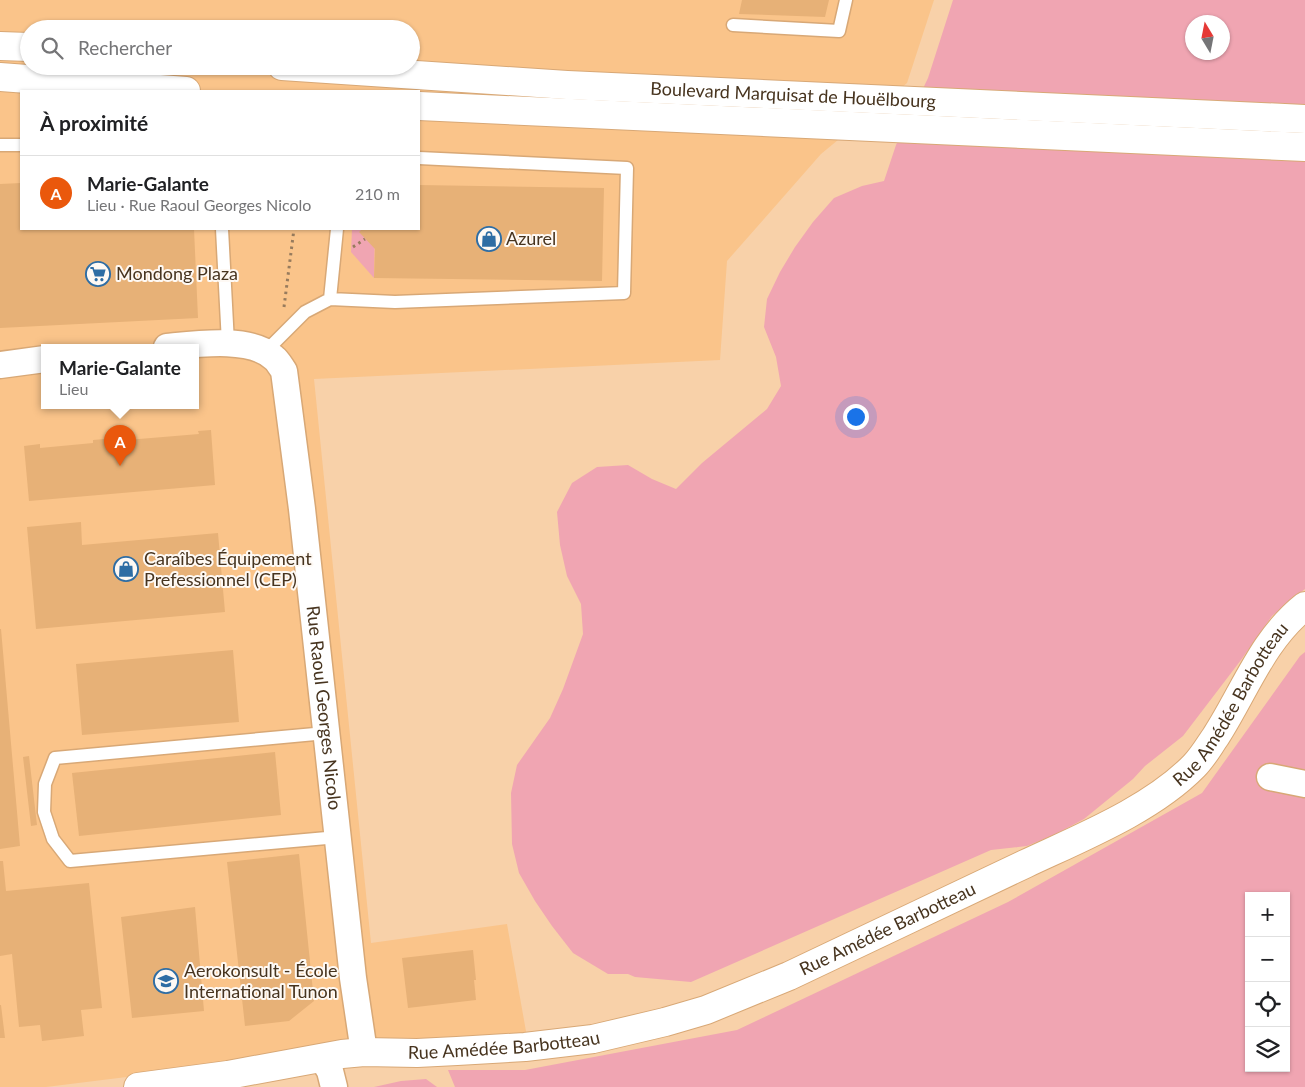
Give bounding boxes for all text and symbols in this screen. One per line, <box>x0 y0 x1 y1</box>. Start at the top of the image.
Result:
north arrow <box>1185 15 1230 60</box>
search box <box>20 20 420 75</box>
icon: search <box>38 34 66 62</box>
text: Rechercher <box>78 36 172 59</box>
street label: Boulevard Marquisat de Houëlbourg <box>650 77 936 112</box>
text: À proximité <box>40 110 148 135</box>
text: Marie-Galante <box>87 172 209 195</box>
text: A <box>50 184 62 203</box>
text: 210 m <box>355 184 400 203</box>
text: Lieu · Rue Raoul Georges Nicolo <box>87 195 311 214</box>
shop icon: Azurel <box>476 226 502 252</box>
place label: Azurel <box>506 227 556 249</box>
supermarket icon: Mondong Plaza <box>85 261 111 287</box>
place label: Mondong Plaza <box>116 262 238 284</box>
popup <box>41 344 199 409</box>
text: Marie-Galante <box>59 356 181 379</box>
text: Lieu <box>59 379 88 398</box>
your location <box>843 404 869 430</box>
pin: A <box>104 425 136 466</box>
place label: Caraîbes Équipement Prefessionnel (CEP) <box>144 547 312 590</box>
shop icon: Caraîbes Équipement Prefessionnel (CEP) <box>113 556 139 582</box>
street label: Rue Raoul Georges Nicolo <box>303 604 347 811</box>
street label: Rue Amédée Barbotteau <box>1168 617 1292 790</box>
street label: Rue Amédée Barbotteau <box>796 877 979 980</box>
map controls <box>1245 892 1290 1072</box>
button: + <box>1245 892 1290 937</box>
button: − <box>1245 937 1290 982</box>
place label: Aerokonsult - École International Tunon <box>184 959 338 1002</box>
school or university icon: Aerokonsult - École International Tunon <box>153 968 179 994</box>
button: locate <box>1245 982 1290 1027</box>
street label: Rue Amédée Barbotteau <box>408 1026 602 1063</box>
button: layers <box>1245 1027 1290 1072</box>

